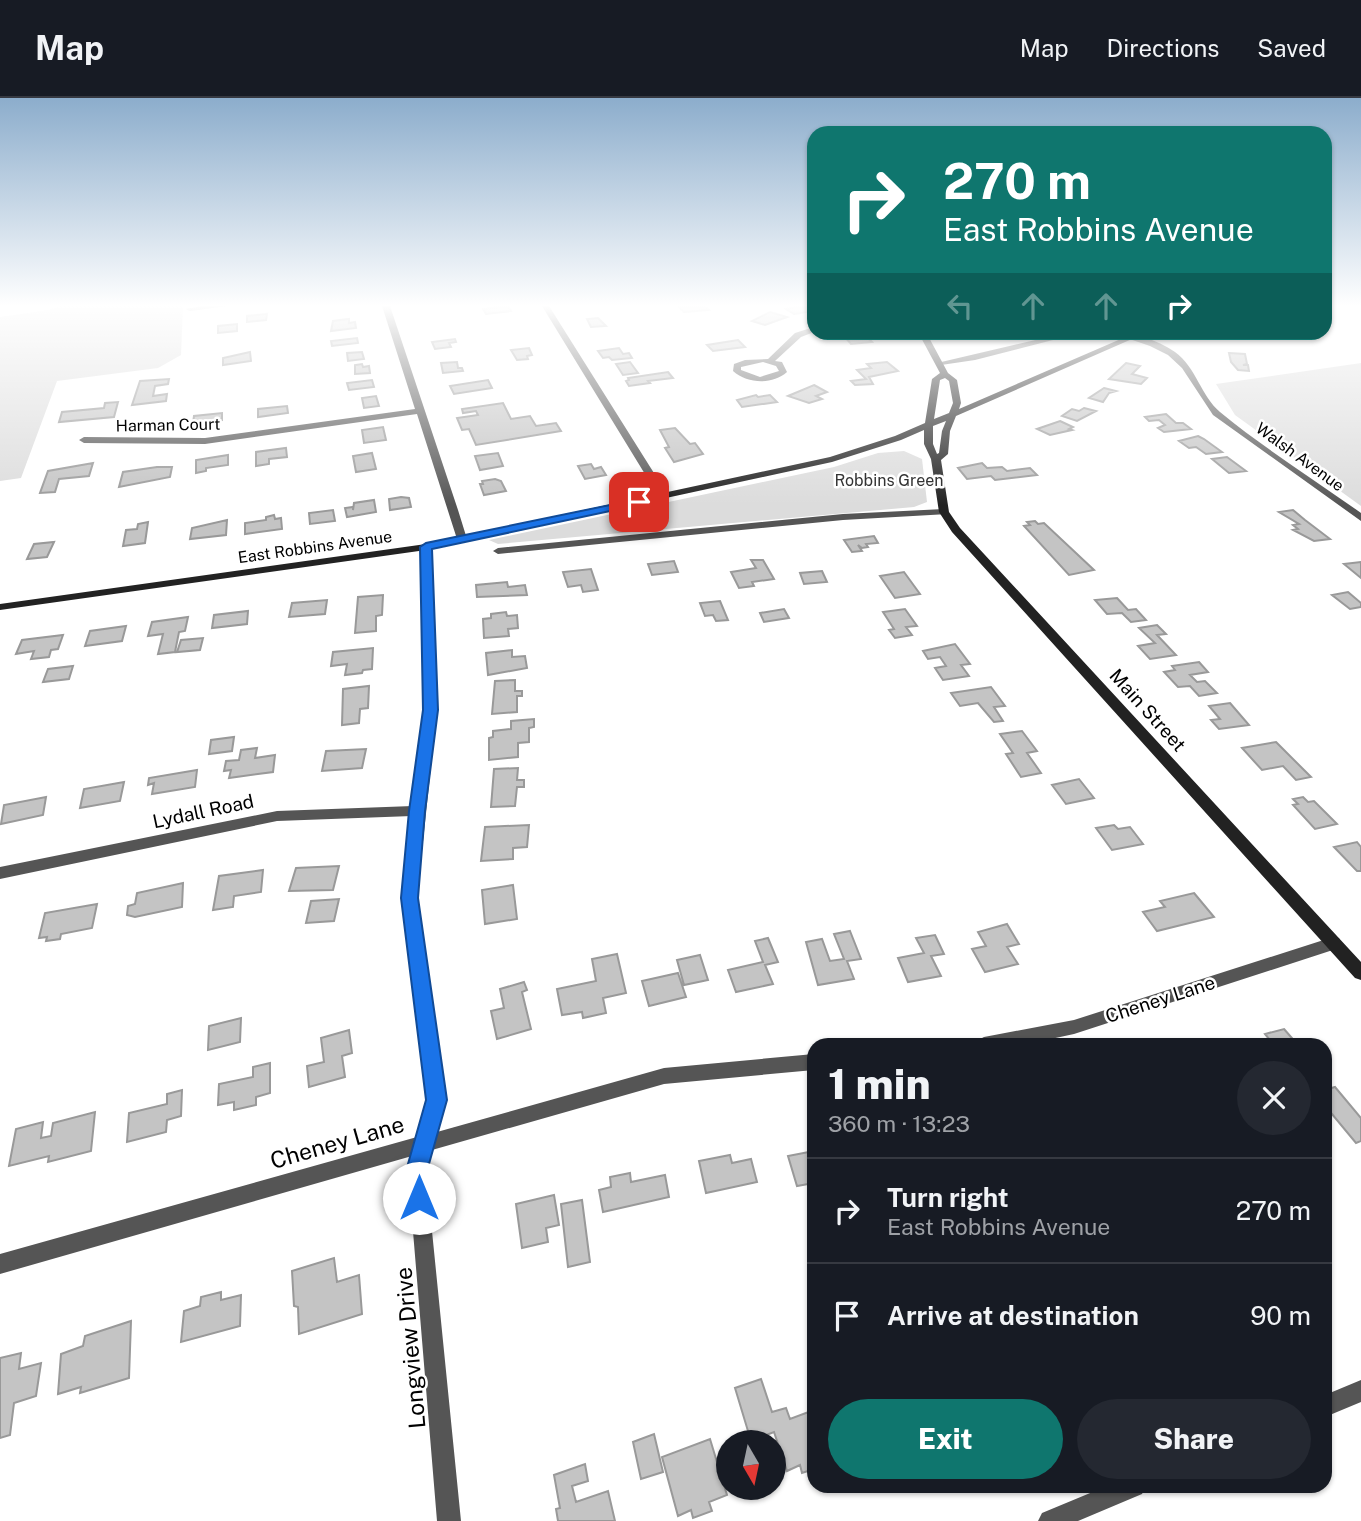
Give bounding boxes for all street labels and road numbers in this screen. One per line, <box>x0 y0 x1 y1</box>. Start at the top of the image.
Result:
street label: Harman Court <box>115 415 221 435</box>
street label: Walsh Avenue <box>1252 419 1348 495</box>
street label: East Robbins Avenue <box>237 527 393 567</box>
street label: Main Street <box>1105 664 1191 756</box>
street label: Lydall Road <box>150 790 256 832</box>
street label: Cheney Lane <box>1102 971 1218 1027</box>
street label: Cheney Lane <box>267 1110 407 1174</box>
street label: Longview Drive <box>389 1266 431 1430</box>

